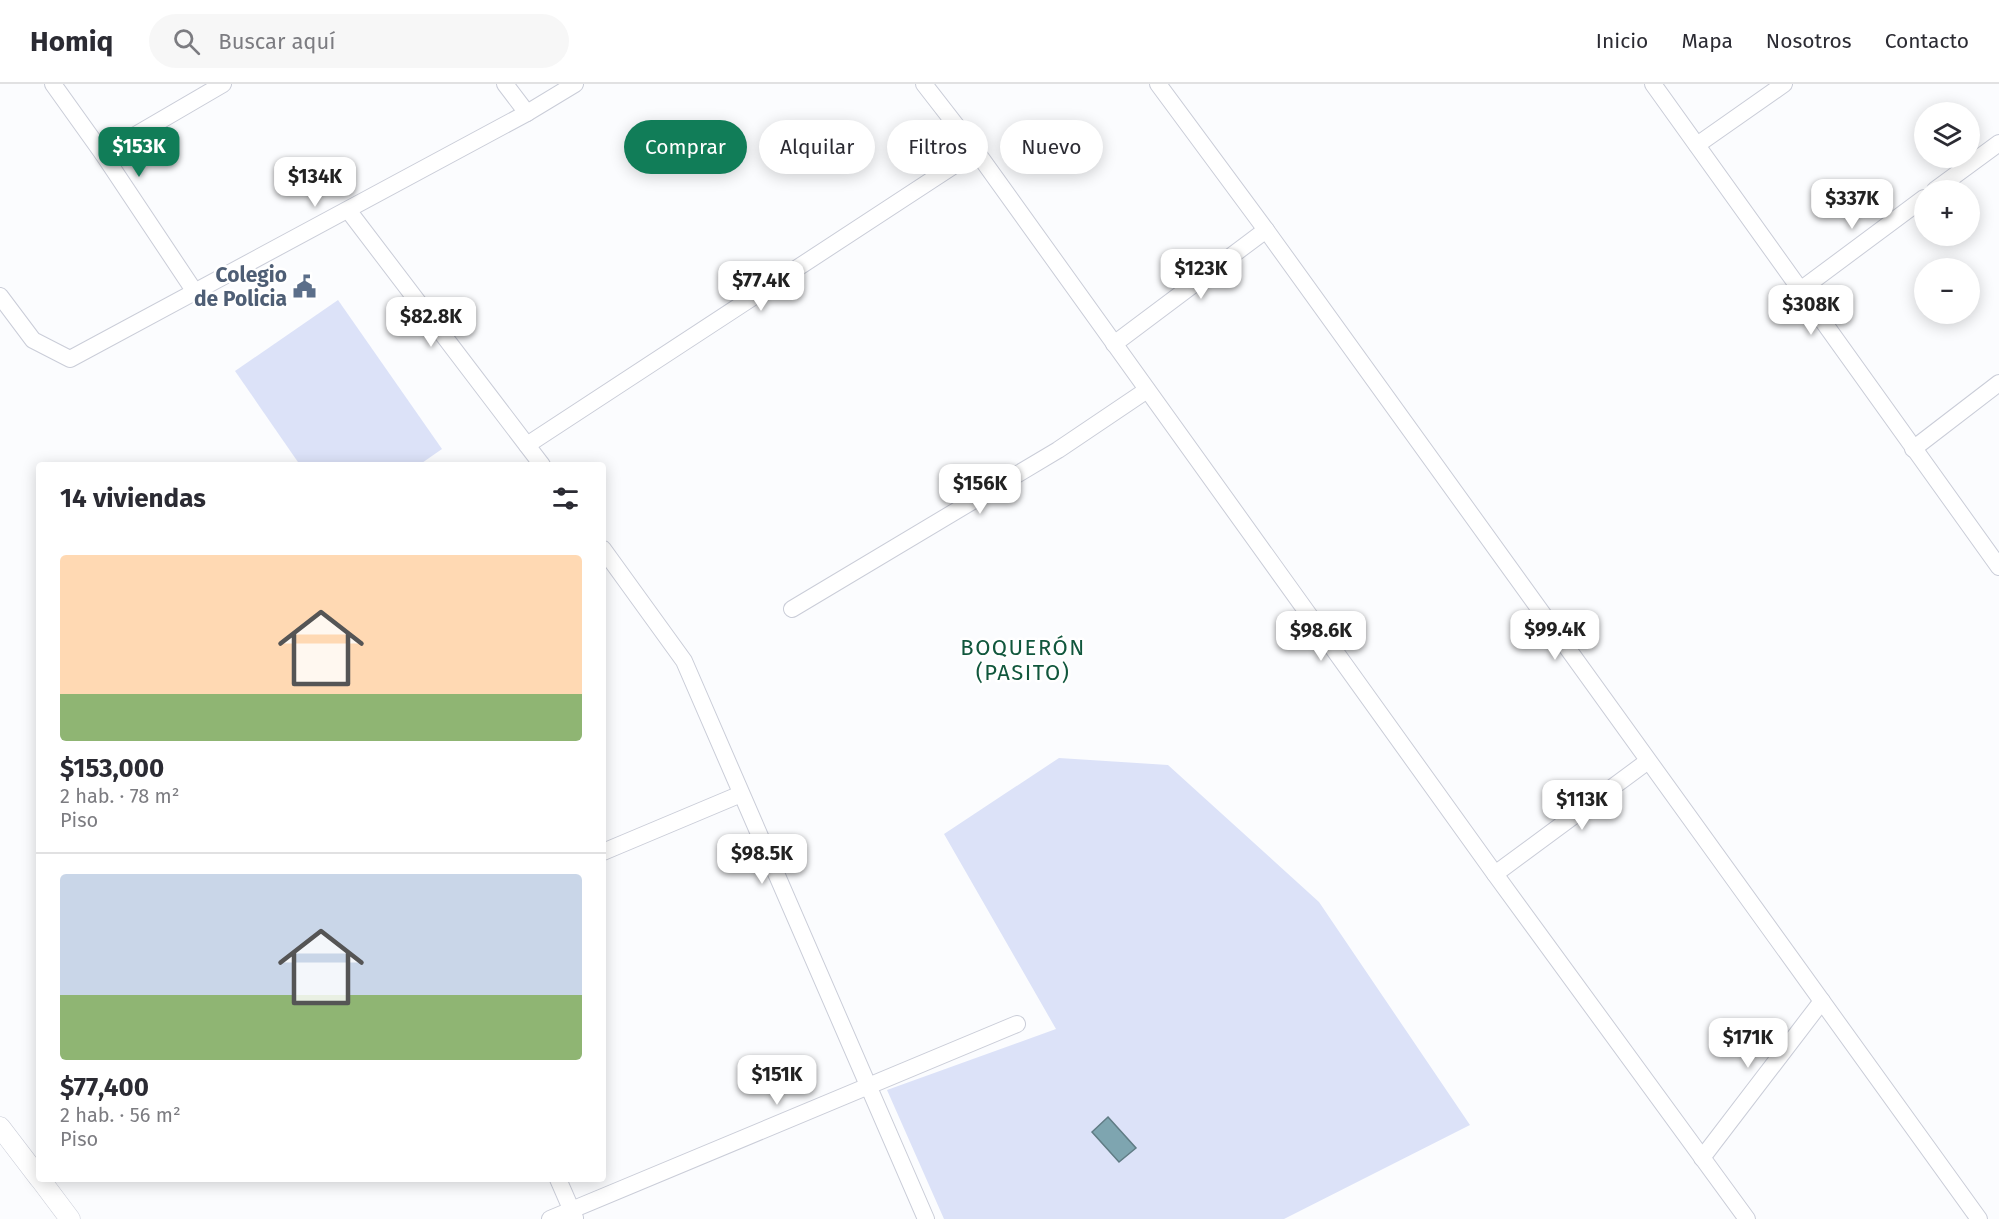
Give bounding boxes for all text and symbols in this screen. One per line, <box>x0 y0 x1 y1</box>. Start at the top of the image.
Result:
search box <box>149 14 569 68</box>
text: Homiq <box>30 25 113 58</box>
icon: search <box>170 25 203 58</box>
text: Buscar aquí <box>218 28 336 55</box>
text: Inicio <box>1596 28 1648 54</box>
text: Mapa <box>1681 28 1733 54</box>
text: Nosotros <box>1766 28 1852 54</box>
text: Contacto <box>1885 28 1969 54</box>
map controls <box>1914 102 1980 324</box>
button: layers <box>1914 102 1980 168</box>
chip: Comprar <box>624 120 747 174</box>
chip: Alquilar <box>759 120 875 174</box>
chip: Filtros <box>887 120 988 174</box>
chip: Nuevo <box>1000 120 1103 174</box>
pin: $153K <box>97 127 181 178</box>
text: $153K <box>112 134 166 158</box>
pin: $134K <box>273 157 357 208</box>
text: $134K <box>288 164 342 188</box>
pin: $337K <box>1810 179 1894 230</box>
button: + <box>1914 180 1980 246</box>
text: $337K <box>1825 186 1879 210</box>
pin: $123K <box>1159 249 1243 300</box>
text: $123K <box>1175 256 1227 280</box>
button: − <box>1914 258 1980 324</box>
pin: $77.4K <box>712 261 810 312</box>
place label: Colegio de Policia <box>194 262 287 312</box>
text: $77.4K <box>732 268 790 292</box>
public building icon: Colegio de Policia <box>292 274 318 300</box>
pin: $308K <box>1769 285 1853 336</box>
text: $308K <box>1782 292 1840 316</box>
pin: $82.8K <box>382 297 480 348</box>
text: $82.8K <box>400 304 462 328</box>
pin: $156K <box>938 464 1022 515</box>
text: $156K <box>953 471 1007 495</box>
icon: filters <box>549 482 582 515</box>
text: 14 viviendas <box>60 483 206 514</box>
icon: home <box>267 594 375 702</box>
pin: $99.4K <box>1506 610 1604 661</box>
pin: $98.6K <box>1272 611 1370 662</box>
text: $99.4K <box>1524 617 1586 641</box>
text: $98.6K <box>1290 618 1352 642</box>
district label: BOQUERÓN (PASITO) <box>960 634 1086 686</box>
text: $153,000 <box>60 753 164 784</box>
pin: $113K <box>1540 780 1624 831</box>
text: 2 hab. · 78 m² <box>60 784 180 808</box>
text: $113K <box>1556 787 1608 811</box>
text: Piso <box>60 808 98 832</box>
pin: $98.5K <box>713 834 811 885</box>
text: $98.5K <box>731 841 793 865</box>
icon: home <box>267 913 375 1021</box>
pin: $171K <box>1706 1018 1790 1069</box>
text: $171K <box>1723 1025 1773 1049</box>
pin: $151K <box>735 1055 819 1106</box>
text: $151K <box>751 1062 803 1086</box>
text: $77,400 <box>60 1072 149 1103</box>
text: 2 hab. · 56 m² <box>60 1103 181 1127</box>
text: Piso <box>60 1127 98 1151</box>

